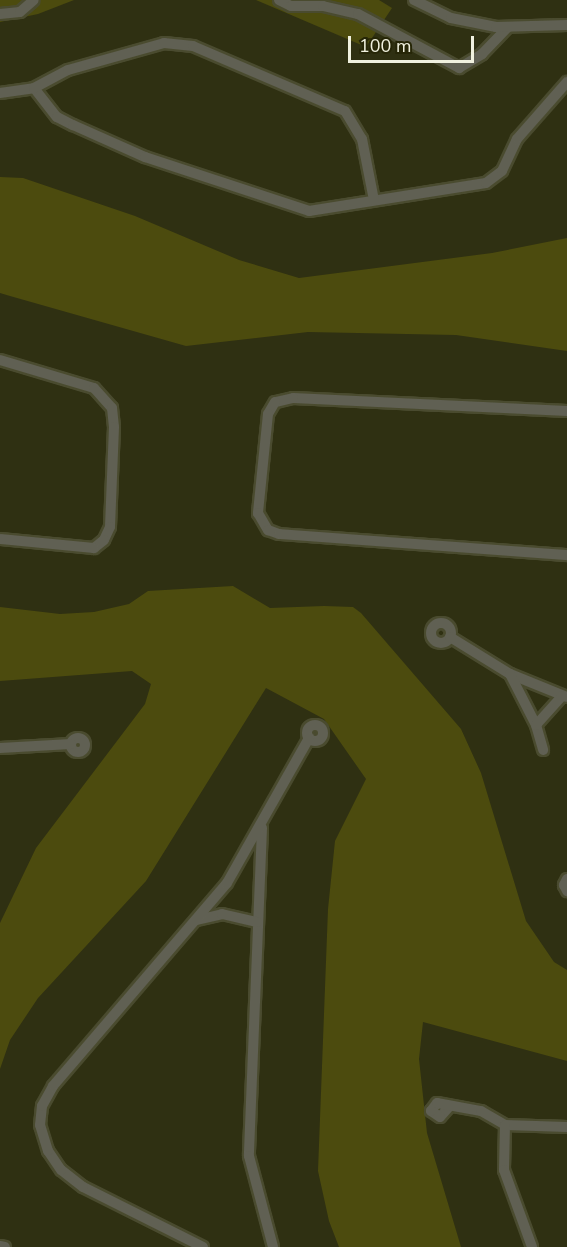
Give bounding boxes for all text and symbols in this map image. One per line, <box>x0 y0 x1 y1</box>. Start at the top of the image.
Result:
scale bar <box>351 24 477 62</box>
text: 100 m <box>359 34 411 58</box>

